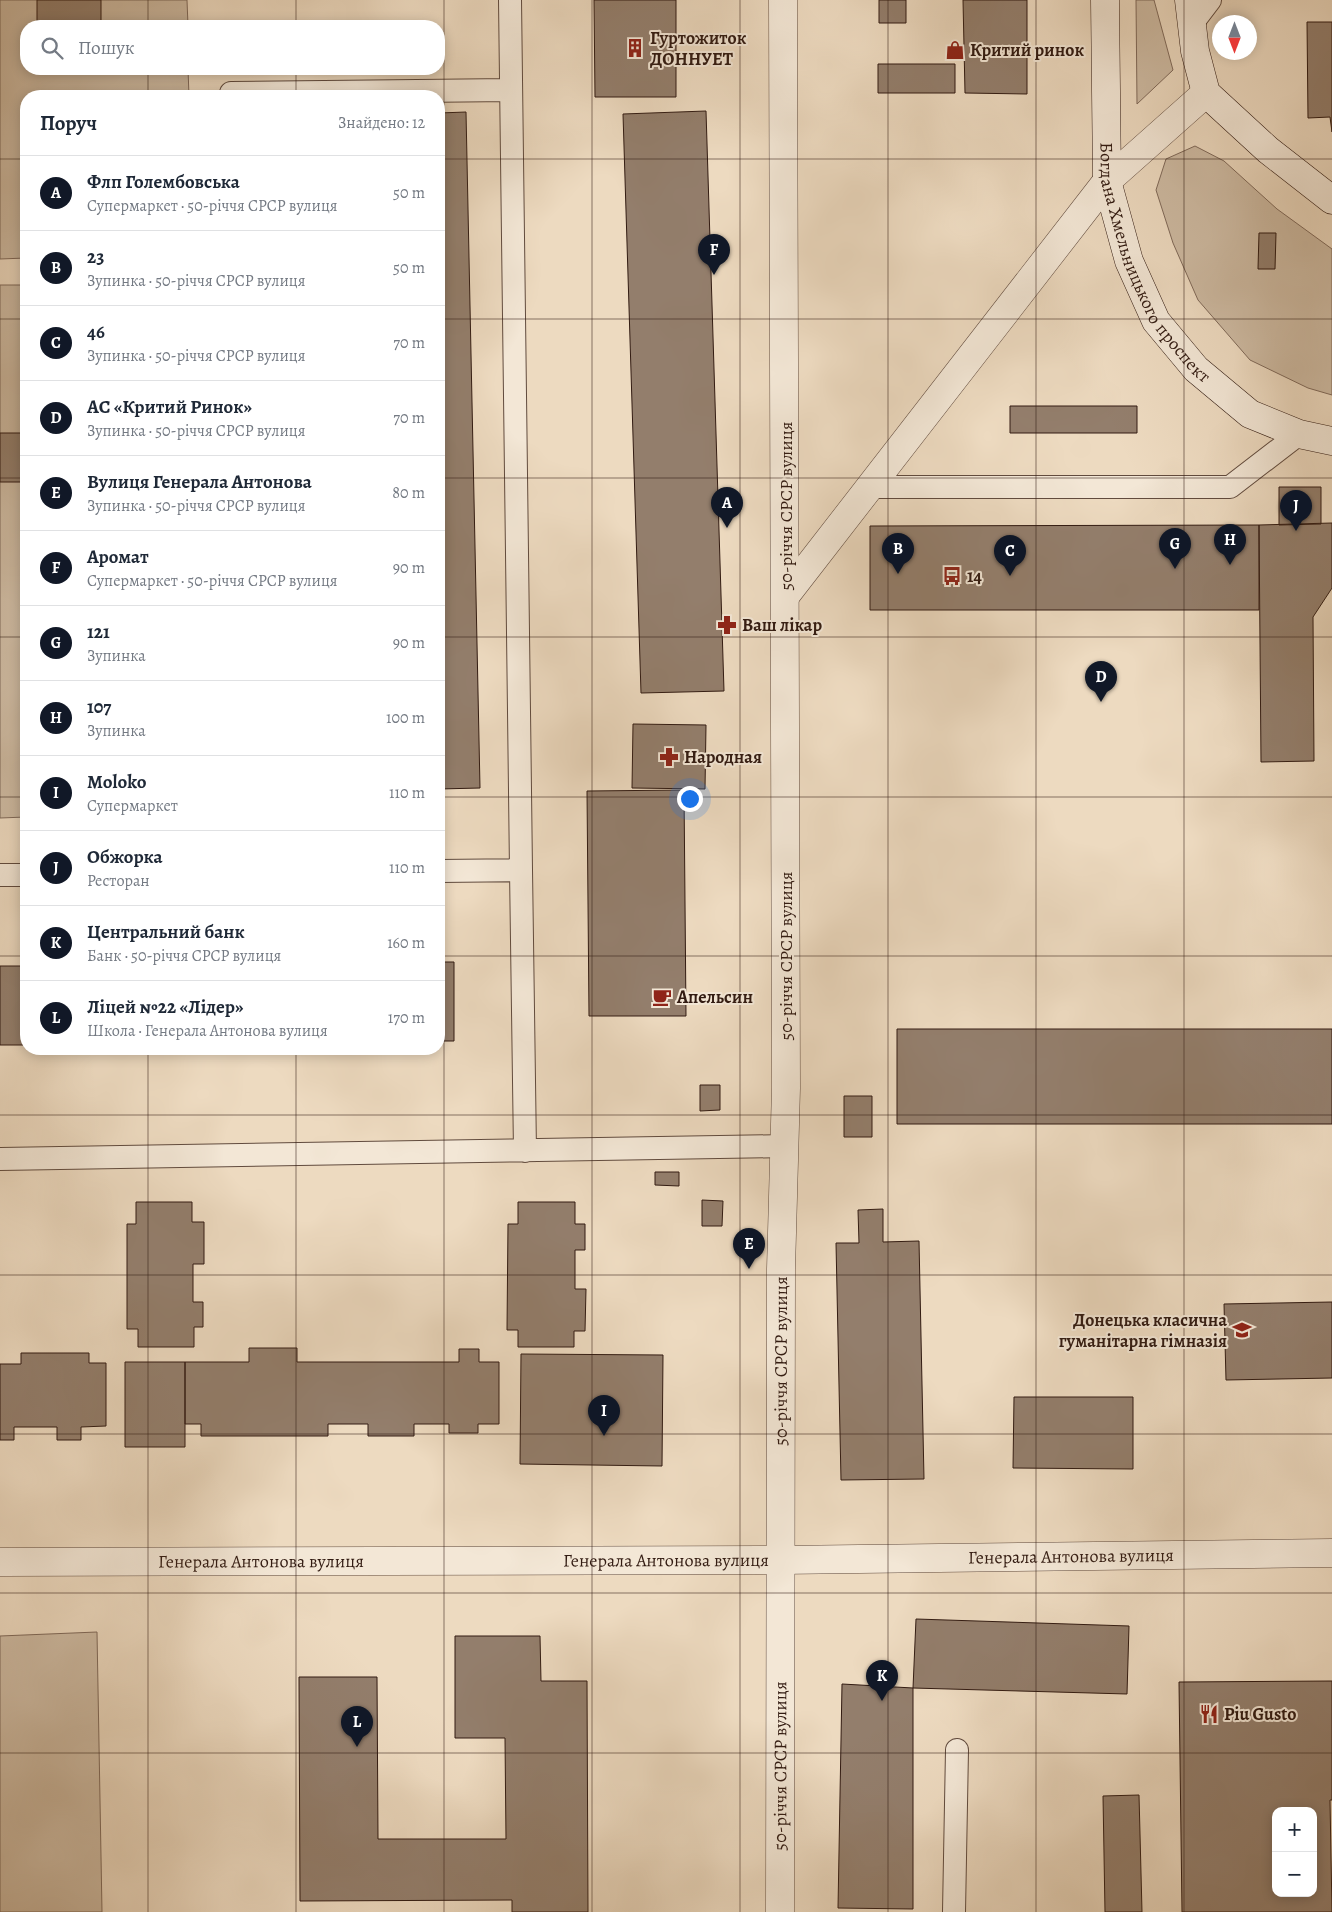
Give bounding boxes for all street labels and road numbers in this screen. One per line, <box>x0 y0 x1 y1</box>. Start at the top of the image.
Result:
street label: Богдана Хмельницького проспект <box>1095 142 1216 388</box>
street label: 50-річчя СРСР вулиця <box>774 421 798 591</box>
street label: 50-річчя СРСР вулиця <box>774 871 798 1041</box>
street label: 50-річчя СРСР вулиця <box>769 1276 793 1446</box>
street label: Генерала Антонова вулиця <box>968 1543 1174 1570</box>
street label: Генерала Антонова вулиця <box>563 1548 769 1573</box>
street label: Генерала Антонова вулиця <box>158 1549 364 1574</box>
street label: 50-річчя СРСР вулиця <box>768 1681 792 1851</box>

